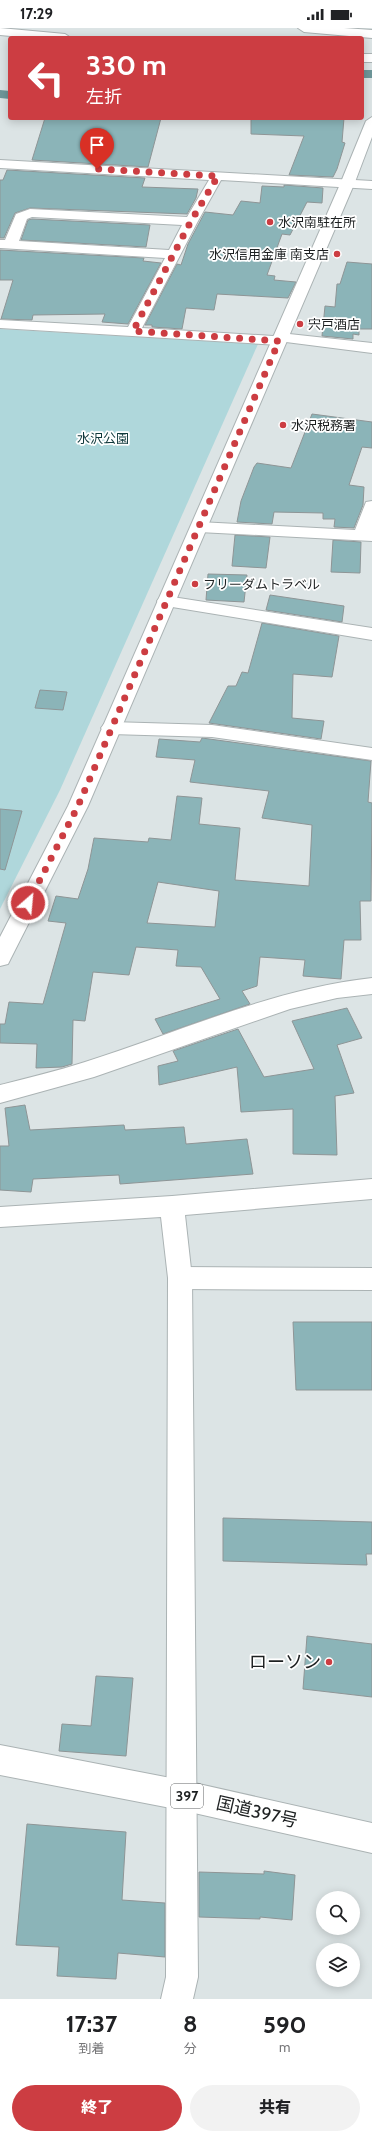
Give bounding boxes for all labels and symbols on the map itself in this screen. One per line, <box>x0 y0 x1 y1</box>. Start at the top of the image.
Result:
pin <box>80 128 114 169</box>
place label: 水沢南駐在所 <box>278 214 356 230</box>
marker: 水沢南駐在所 <box>265 217 275 227</box>
place label: 水沢信用金庫 南支店 <box>209 246 329 262</box>
marker: 水沢信用金庫 南支店 <box>332 249 342 259</box>
place label: 宍戸酒店 <box>308 316 360 332</box>
marker: 宍戸酒店 <box>295 319 305 329</box>
place label: 水沢税務署 <box>291 417 356 433</box>
marker: 水沢税務署 <box>278 420 288 430</box>
park label: 水沢公園 <box>77 430 129 446</box>
place label: フリーダムトラベル <box>203 576 320 592</box>
marker: フリーダムトラベル <box>190 579 200 589</box>
position arrow <box>7 882 49 924</box>
place label: ローソン <box>249 1651 321 1673</box>
marker: ローソン <box>324 1657 334 1667</box>
road number: 397 <box>171 1784 203 1808</box>
street label: 国道397号 <box>214 1792 300 1832</box>

